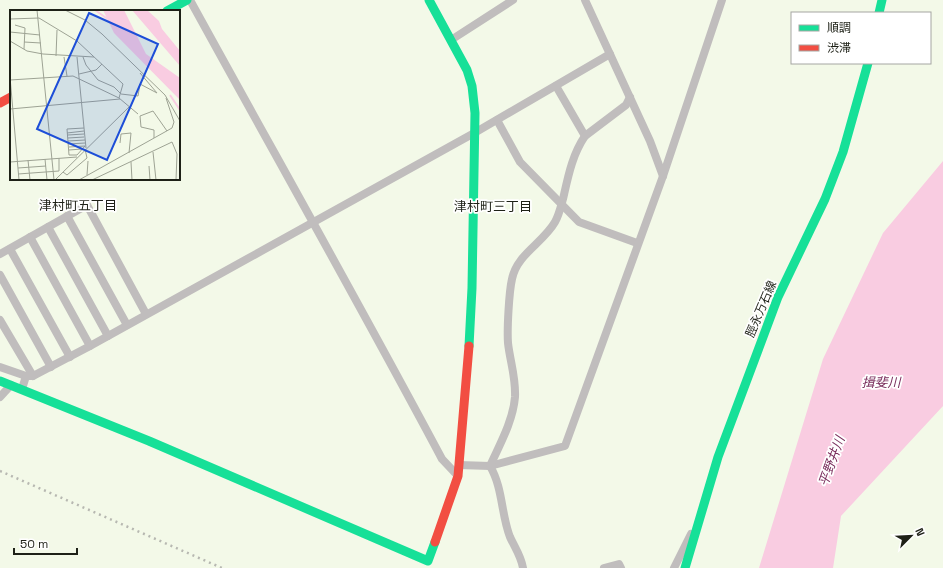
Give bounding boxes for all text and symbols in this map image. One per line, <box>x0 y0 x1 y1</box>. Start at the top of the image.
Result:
inset map <box>10 10 180 180</box>
legend <box>791 12 931 64</box>
text: 順調 <box>827 20 851 36</box>
text: 渋滞 <box>827 40 851 56</box>
district label: 津村町五丁目 <box>39 197 117 214</box>
district label: 津村町三丁目 <box>454 198 532 215</box>
street label: 脛永万石線 <box>742 278 780 340</box>
water label: 揖斐川 <box>861 374 902 391</box>
water label: 平野井川 <box>815 432 849 489</box>
north arrow <box>891 516 931 556</box>
text: N <box>912 526 928 538</box>
scale bar <box>14 530 77 556</box>
text: 50 m <box>20 536 48 552</box>

